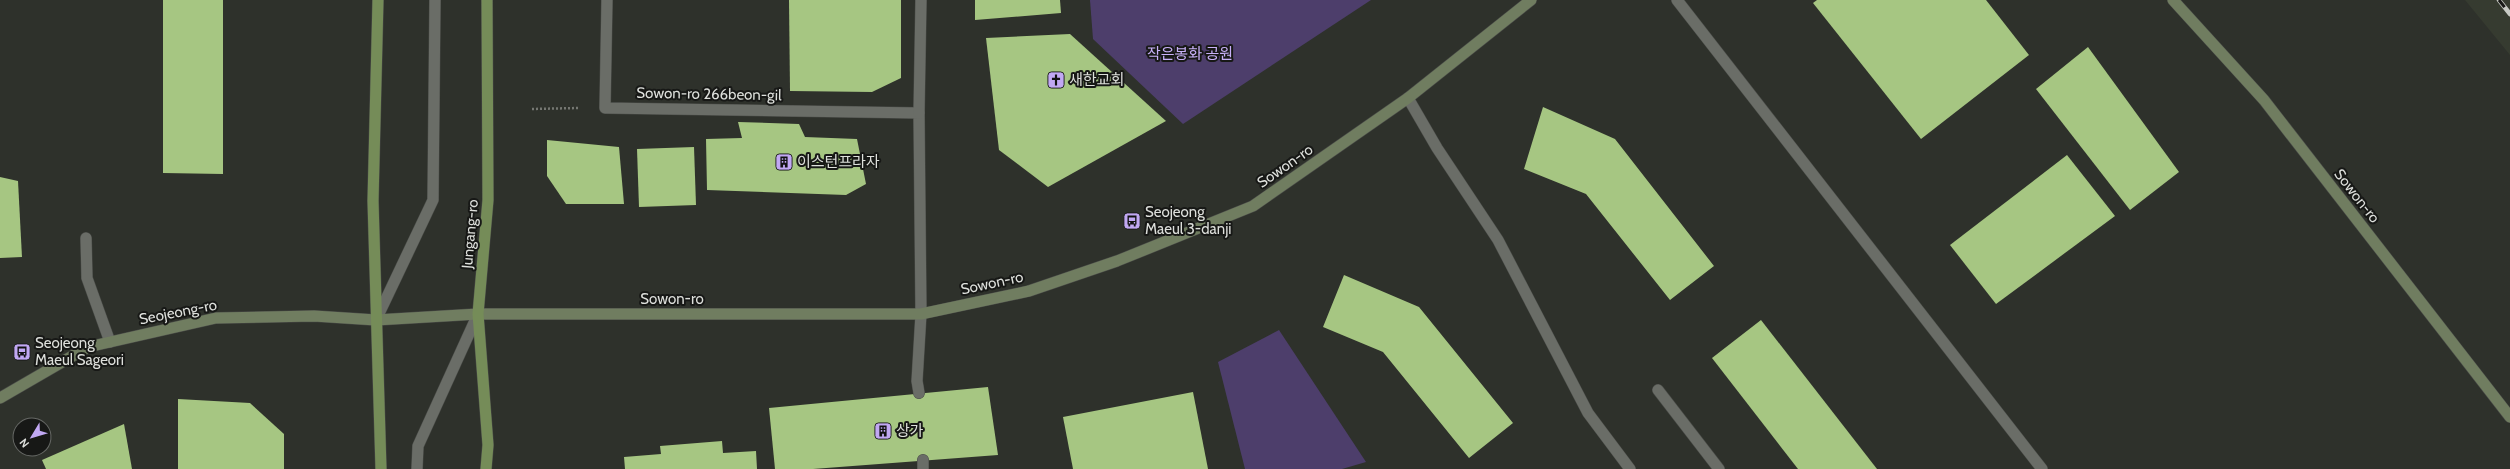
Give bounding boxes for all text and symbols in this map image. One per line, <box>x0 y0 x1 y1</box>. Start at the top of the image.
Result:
park label: 작은봉화 공원 <box>1147 45 1233 63</box>
church icon: 새한교회 <box>1046 70 1066 90</box>
place label: 새한교회 <box>1069 71 1124 89</box>
street label: Sowon-ro 266beon-gil <box>636 84 782 104</box>
street label: Sowon-ro <box>1254 140 1316 192</box>
building icon: 이스턴프라자 <box>774 152 794 172</box>
place label: 이스턴프라자 <box>797 153 880 171</box>
street label: Sowon-ro <box>2330 165 2384 227</box>
street label: Jungang-ro <box>458 199 482 270</box>
place label: Seojeong Maeul 3-danji <box>1145 203 1232 238</box>
bus stop icon: Seojeong Maeul 3-danji <box>1122 211 1142 231</box>
street label: Sowon-ro <box>959 268 1025 298</box>
street label: Sowon-ro <box>640 290 704 308</box>
street label: Seojeong-ro <box>138 296 218 328</box>
place label: Seojeong Maeul Sageori <box>35 334 124 369</box>
bus stop icon: Seojeong Maeul Sageori <box>12 342 32 362</box>
north arrow <box>12 417 52 457</box>
building icon: 상가 <box>873 421 893 441</box>
place label: 상가 <box>896 422 924 440</box>
text: N <box>16 436 32 451</box>

